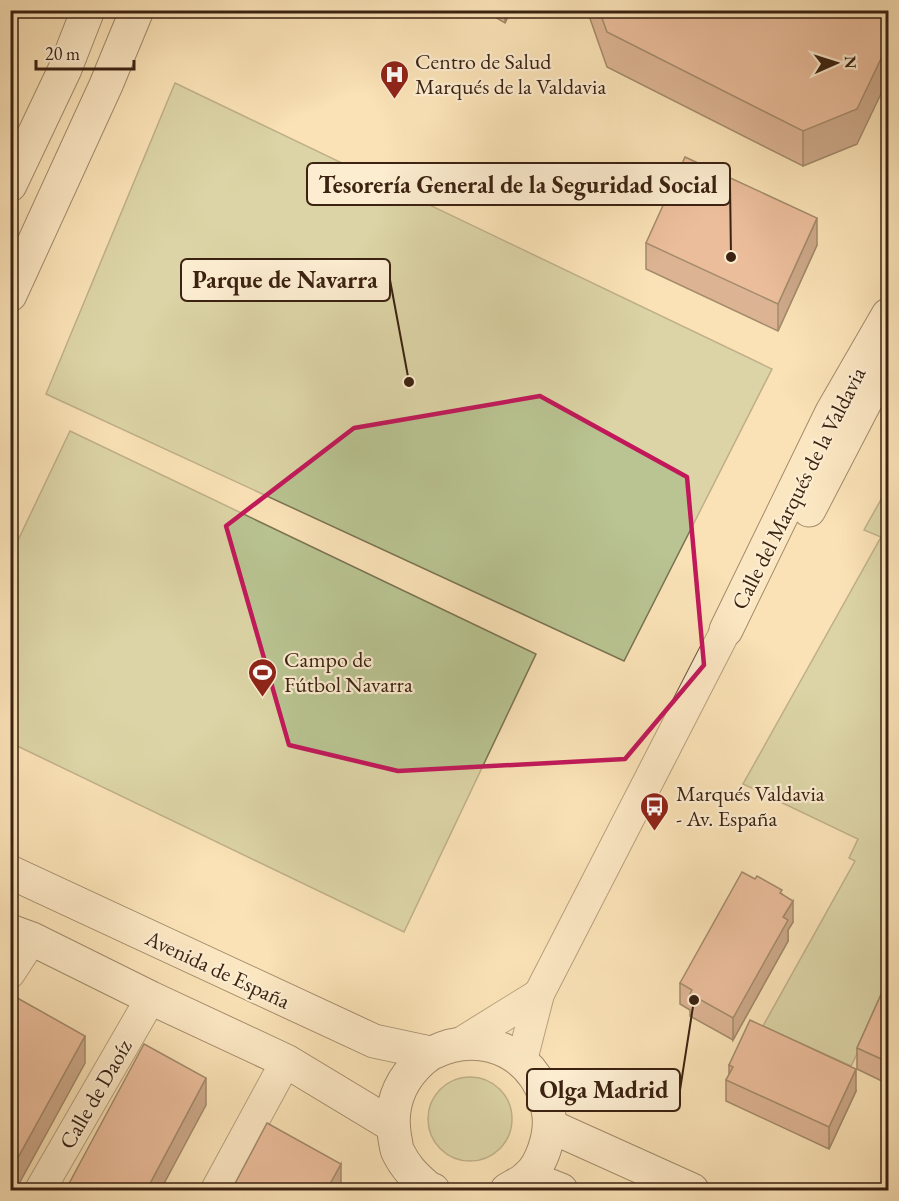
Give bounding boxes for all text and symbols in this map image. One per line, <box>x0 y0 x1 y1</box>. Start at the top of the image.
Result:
scale bar <box>36 33 134 71</box>
north arrow <box>806 33 866 93</box>
text: 20 m <box>45 42 80 65</box>
place label: Centro de Salud Marqués de la Valdavia <box>415 47 606 101</box>
text: N <box>840 55 861 69</box>
hospital icon: Centro de Salud Marqués de la Valdavia <box>378 58 410 100</box>
callout: Tesorería General de la Seguridad Social <box>307 163 730 205</box>
text: Tesorería General de la Seguridad Social <box>318 169 718 201</box>
callout: Parque de Navarra <box>181 259 390 301</box>
text: Parque de Navarra <box>192 264 378 296</box>
street label: Calle del Marqués de la Valdavia <box>725 362 872 614</box>
place label: Campo de Fútbol Navarra <box>284 645 413 699</box>
sports icon: Campo de Fútbol Navarra <box>247 656 279 698</box>
place label: Marqués Valdavia - Av. España <box>676 779 825 833</box>
bus stop icon: Marqués Valdavia - Av. España <box>639 790 671 832</box>
street label: Avenida de España <box>140 923 295 1016</box>
street label: Calle de Daoíz <box>52 1034 139 1154</box>
callout: Olga Madrid <box>527 1069 680 1111</box>
text: Olga Madrid <box>540 1074 669 1106</box>

